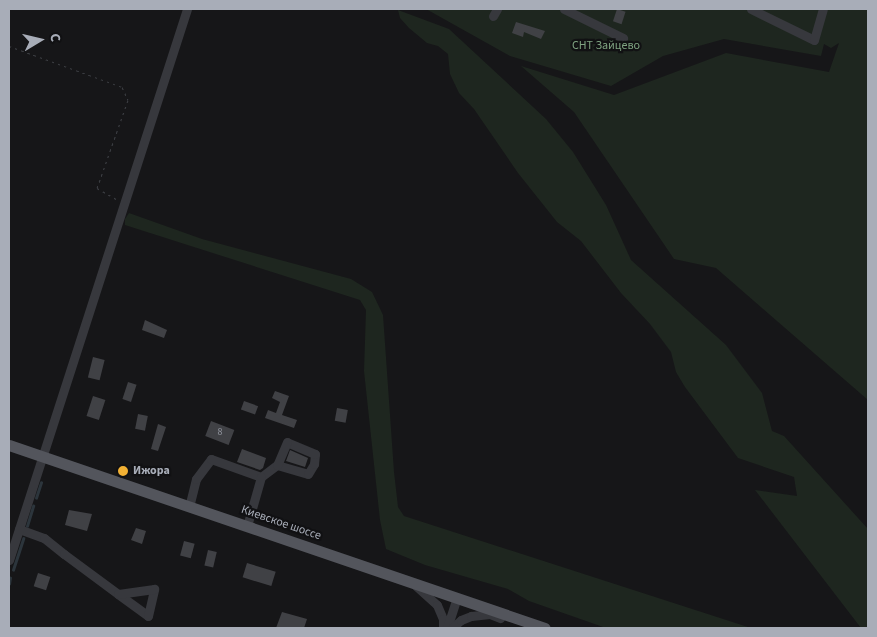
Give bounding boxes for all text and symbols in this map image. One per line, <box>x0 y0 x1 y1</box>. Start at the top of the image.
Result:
north arrow <box>15 15 65 65</box>
text: С <box>44 32 65 43</box>
park label: СНТ Зайцево <box>572 39 640 53</box>
house number: 8 <box>218 427 222 439</box>
place label: Ижора <box>133 464 170 478</box>
marker: Ижора <box>117 465 129 477</box>
street label: Киевское шоссе <box>239 503 323 543</box>

